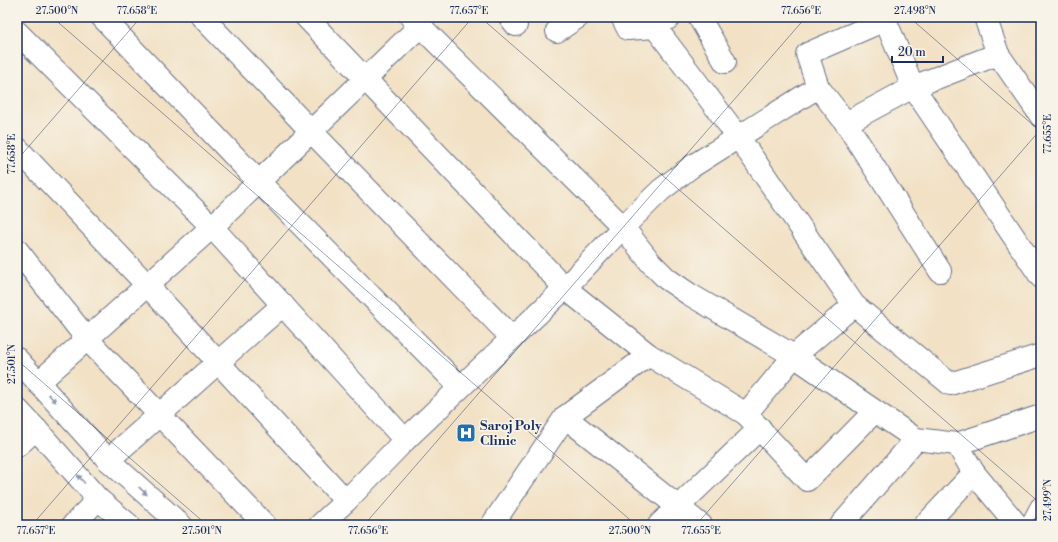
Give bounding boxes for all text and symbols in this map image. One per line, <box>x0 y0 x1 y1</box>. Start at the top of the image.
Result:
text: 27.500°N <box>36 5 79 17</box>
text: 77.658°E <box>117 5 157 17</box>
text: 77.657°E <box>450 5 489 17</box>
text: 77.656°E <box>781 5 821 17</box>
text: 27.498°N <box>894 5 937 17</box>
scale bar <box>892 38 943 64</box>
text: 20 m <box>898 45 926 60</box>
text: 77.655°E <box>1042 114 1054 154</box>
text: 77.658°E <box>6 134 18 174</box>
text: 27.501°N <box>6 344 18 384</box>
one-way arrow <box>47 394 56 403</box>
place label: Saroj Poly Clinic <box>480 418 542 449</box>
hospital icon: Saroj Poly Clinic <box>455 422 477 444</box>
one-way arrow <box>76 474 85 484</box>
text: 27.499°N <box>1042 479 1054 521</box>
one-way arrow <box>137 487 148 496</box>
text: 77.657°E <box>17 525 56 537</box>
text: 27.501°N <box>182 525 222 537</box>
text: 77.656°E <box>348 525 388 537</box>
text: 27.500°N <box>609 525 652 537</box>
text: 77.655°E <box>681 525 721 537</box>

